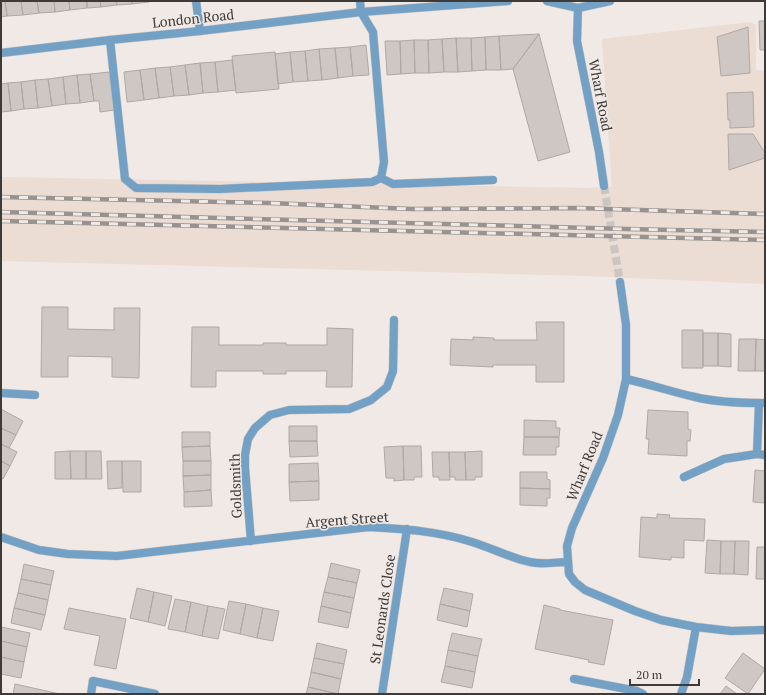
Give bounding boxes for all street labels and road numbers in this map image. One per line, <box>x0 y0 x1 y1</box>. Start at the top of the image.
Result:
street label: London Road <box>151 4 235 32</box>
street label: Wharf Road <box>585 57 617 133</box>
street label: Wharf Road <box>561 428 607 503</box>
street label: Goldsmith <box>224 453 246 519</box>
street label: Argent Street <box>305 507 390 531</box>
street label: St Leonards Close <box>365 553 399 665</box>

